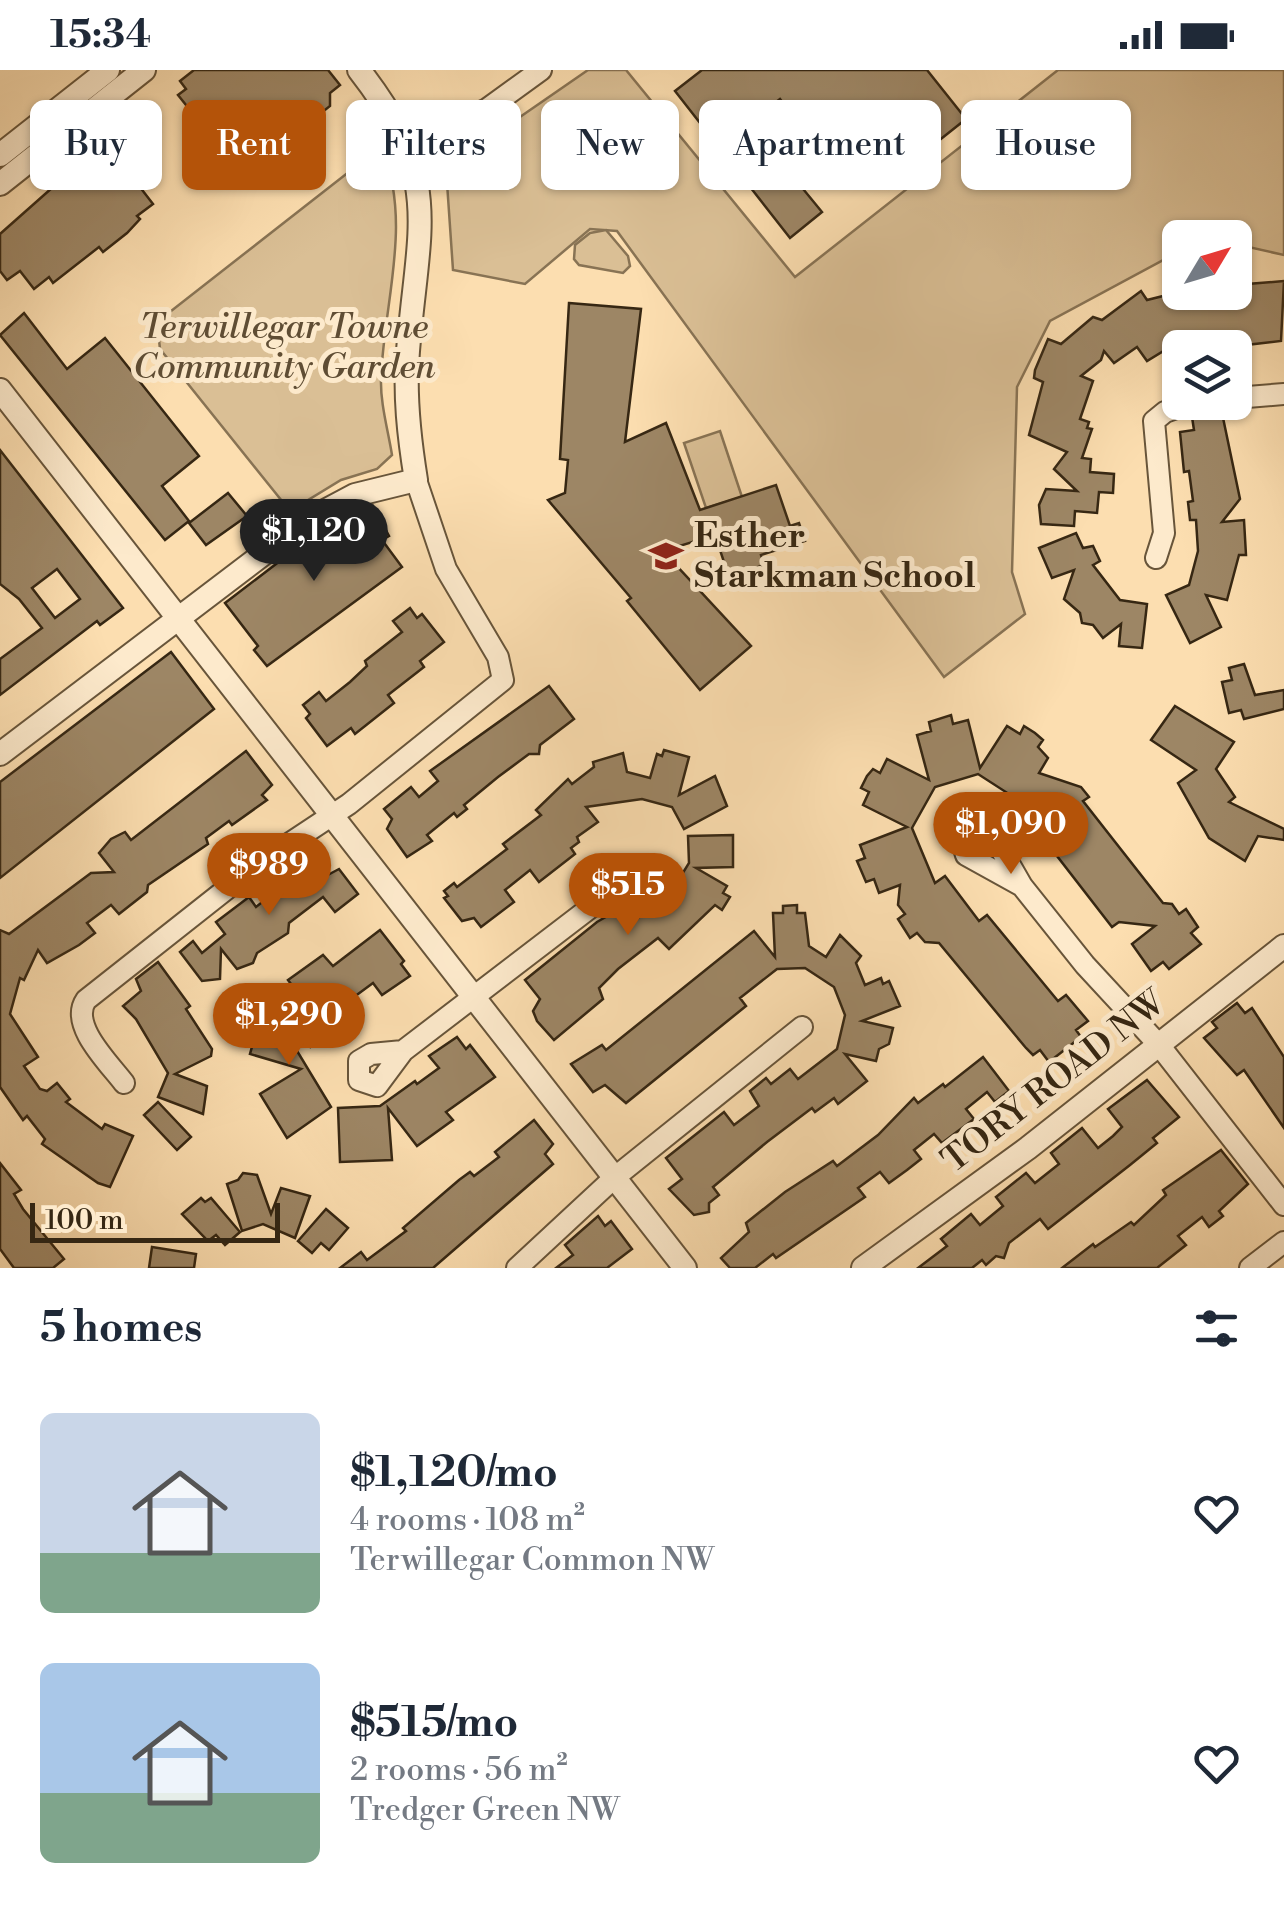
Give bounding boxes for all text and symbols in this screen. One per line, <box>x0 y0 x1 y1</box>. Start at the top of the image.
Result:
text: 15:34 <box>50 12 151 59</box>
chip: Buy <box>30 100 162 190</box>
chip: Rent <box>182 100 326 190</box>
chip: Filters <box>346 100 521 190</box>
chip: New <box>541 100 679 190</box>
chip: Apartment <box>699 100 941 190</box>
chip: House <box>961 100 1131 190</box>
north arrow <box>1162 220 1252 310</box>
map controls <box>1162 220 1252 420</box>
park label: Terwillegar Towne Community Garden <box>133 306 435 389</box>
button: layers <box>1162 330 1252 420</box>
pin: $1,120 <box>233 499 395 584</box>
text: $1,120 <box>262 511 366 551</box>
place label: Esther Starkman School <box>694 515 975 598</box>
school or university icon: Esther Starkman School <box>647 537 685 575</box>
pin: $1,090 <box>930 792 1092 877</box>
text: $1,090 <box>955 804 1067 844</box>
pin: $989 <box>210 833 328 918</box>
text: $989 <box>229 845 309 885</box>
pin: $515 <box>569 853 687 938</box>
text: $515 <box>591 865 665 905</box>
street label: TORY ROAD NW <box>934 981 1175 1182</box>
pin: $1,290 <box>208 983 370 1068</box>
text: $1,290 <box>235 995 343 1035</box>
scale bar <box>30 1198 280 1242</box>
text: 100 m <box>45 1203 124 1238</box>
icon: filters <box>1189 1301 1244 1356</box>
text: 5 homes <box>40 1302 202 1355</box>
text: $1,120/mo <box>350 1447 558 1500</box>
icon: home <box>120 1453 240 1573</box>
icon: heart <box>1189 1486 1244 1541</box>
text: 4 rooms · 108 m² <box>350 1500 585 1540</box>
text: Terwillegar Common NW <box>350 1540 714 1580</box>
text: $515/mo <box>350 1697 518 1750</box>
icon: home <box>120 1703 240 1823</box>
icon: heart <box>1189 1736 1244 1791</box>
text: 2 rooms · 56 m² <box>350 1750 568 1790</box>
text: Tredger Green NW <box>350 1790 620 1830</box>

